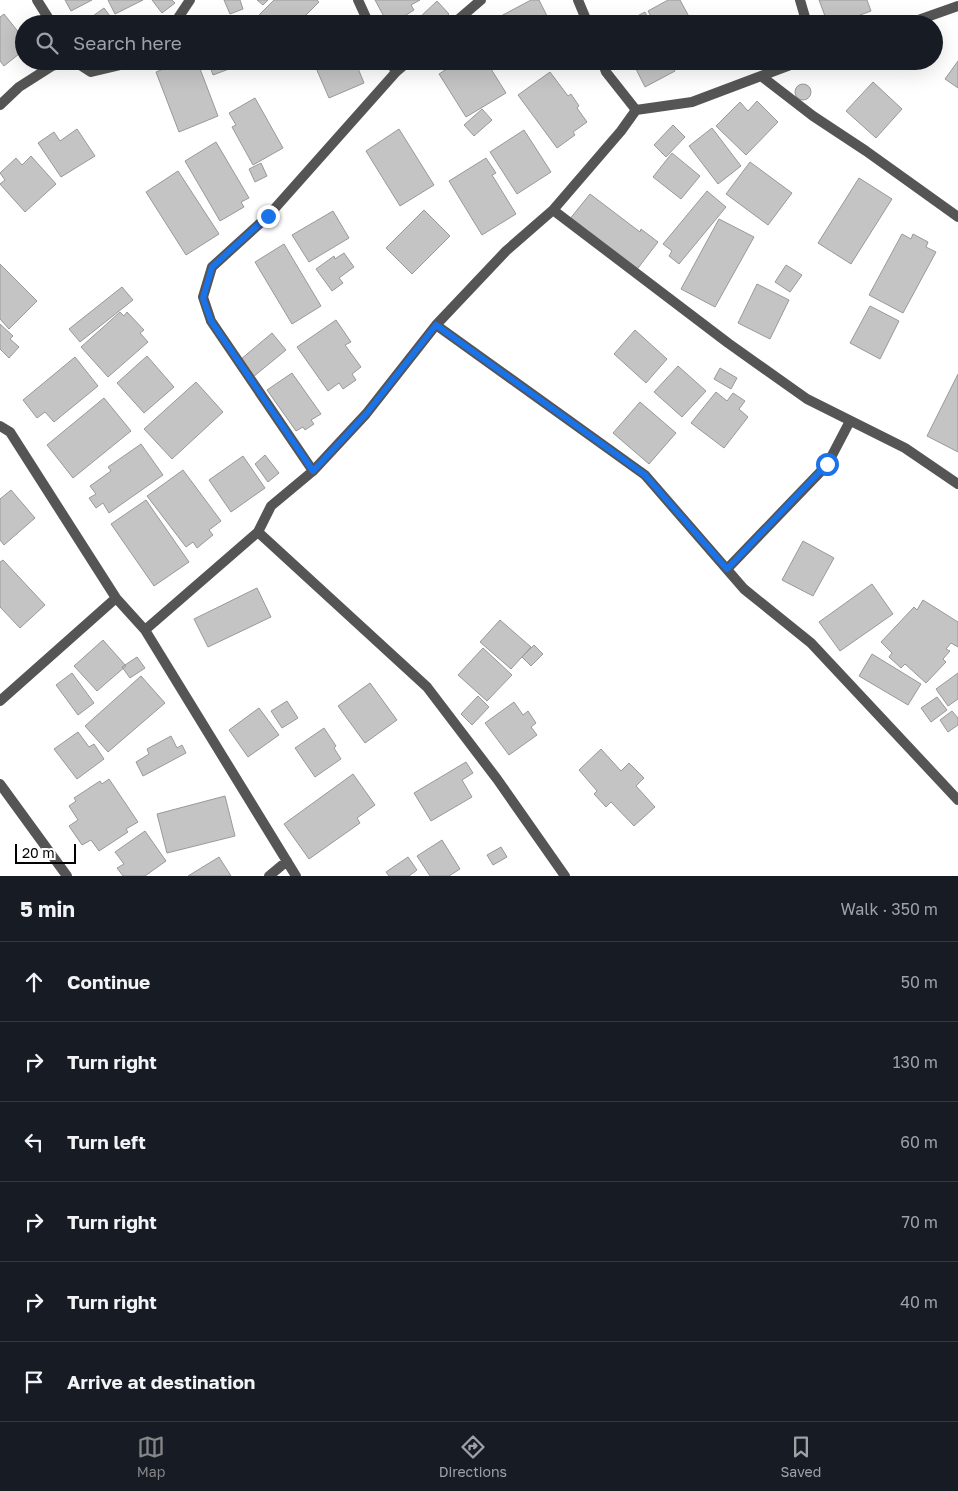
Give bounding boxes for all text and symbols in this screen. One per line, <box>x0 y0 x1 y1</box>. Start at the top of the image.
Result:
search box <box>15 15 943 70</box>
icon: search <box>33 29 61 57</box>
text: Search here <box>73 31 182 54</box>
route end <box>257 205 280 228</box>
route start <box>816 453 839 476</box>
scale bar <box>15 841 76 864</box>
text: 20 m <box>22 844 55 861</box>
text: 5 min <box>20 896 75 922</box>
text: Walk · 350 m <box>841 899 938 919</box>
icon: ahead <box>20 968 48 996</box>
text: Continue <box>67 970 150 993</box>
text: 50 m <box>901 972 938 992</box>
icon: right <box>20 1048 48 1076</box>
text: Turn right <box>67 1050 157 1073</box>
text: 130 m <box>893 1052 938 1072</box>
icon: left <box>20 1128 48 1156</box>
text: Turn left <box>67 1130 146 1153</box>
text: 60 m <box>900 1132 938 1152</box>
icon: right <box>20 1208 48 1236</box>
text: Turn right <box>67 1210 157 1233</box>
text: 70 m <box>901 1212 938 1232</box>
icon: right <box>20 1288 48 1316</box>
text: Turn right <box>67 1290 157 1313</box>
text: 40 m <box>900 1292 938 1312</box>
icon: arrive <box>20 1368 48 1396</box>
text: Arrive at destination <box>67 1370 255 1393</box>
tab: Map <box>137 1433 165 1480</box>
tab: Directions <box>439 1433 507 1480</box>
tab: Saved <box>780 1433 821 1480</box>

